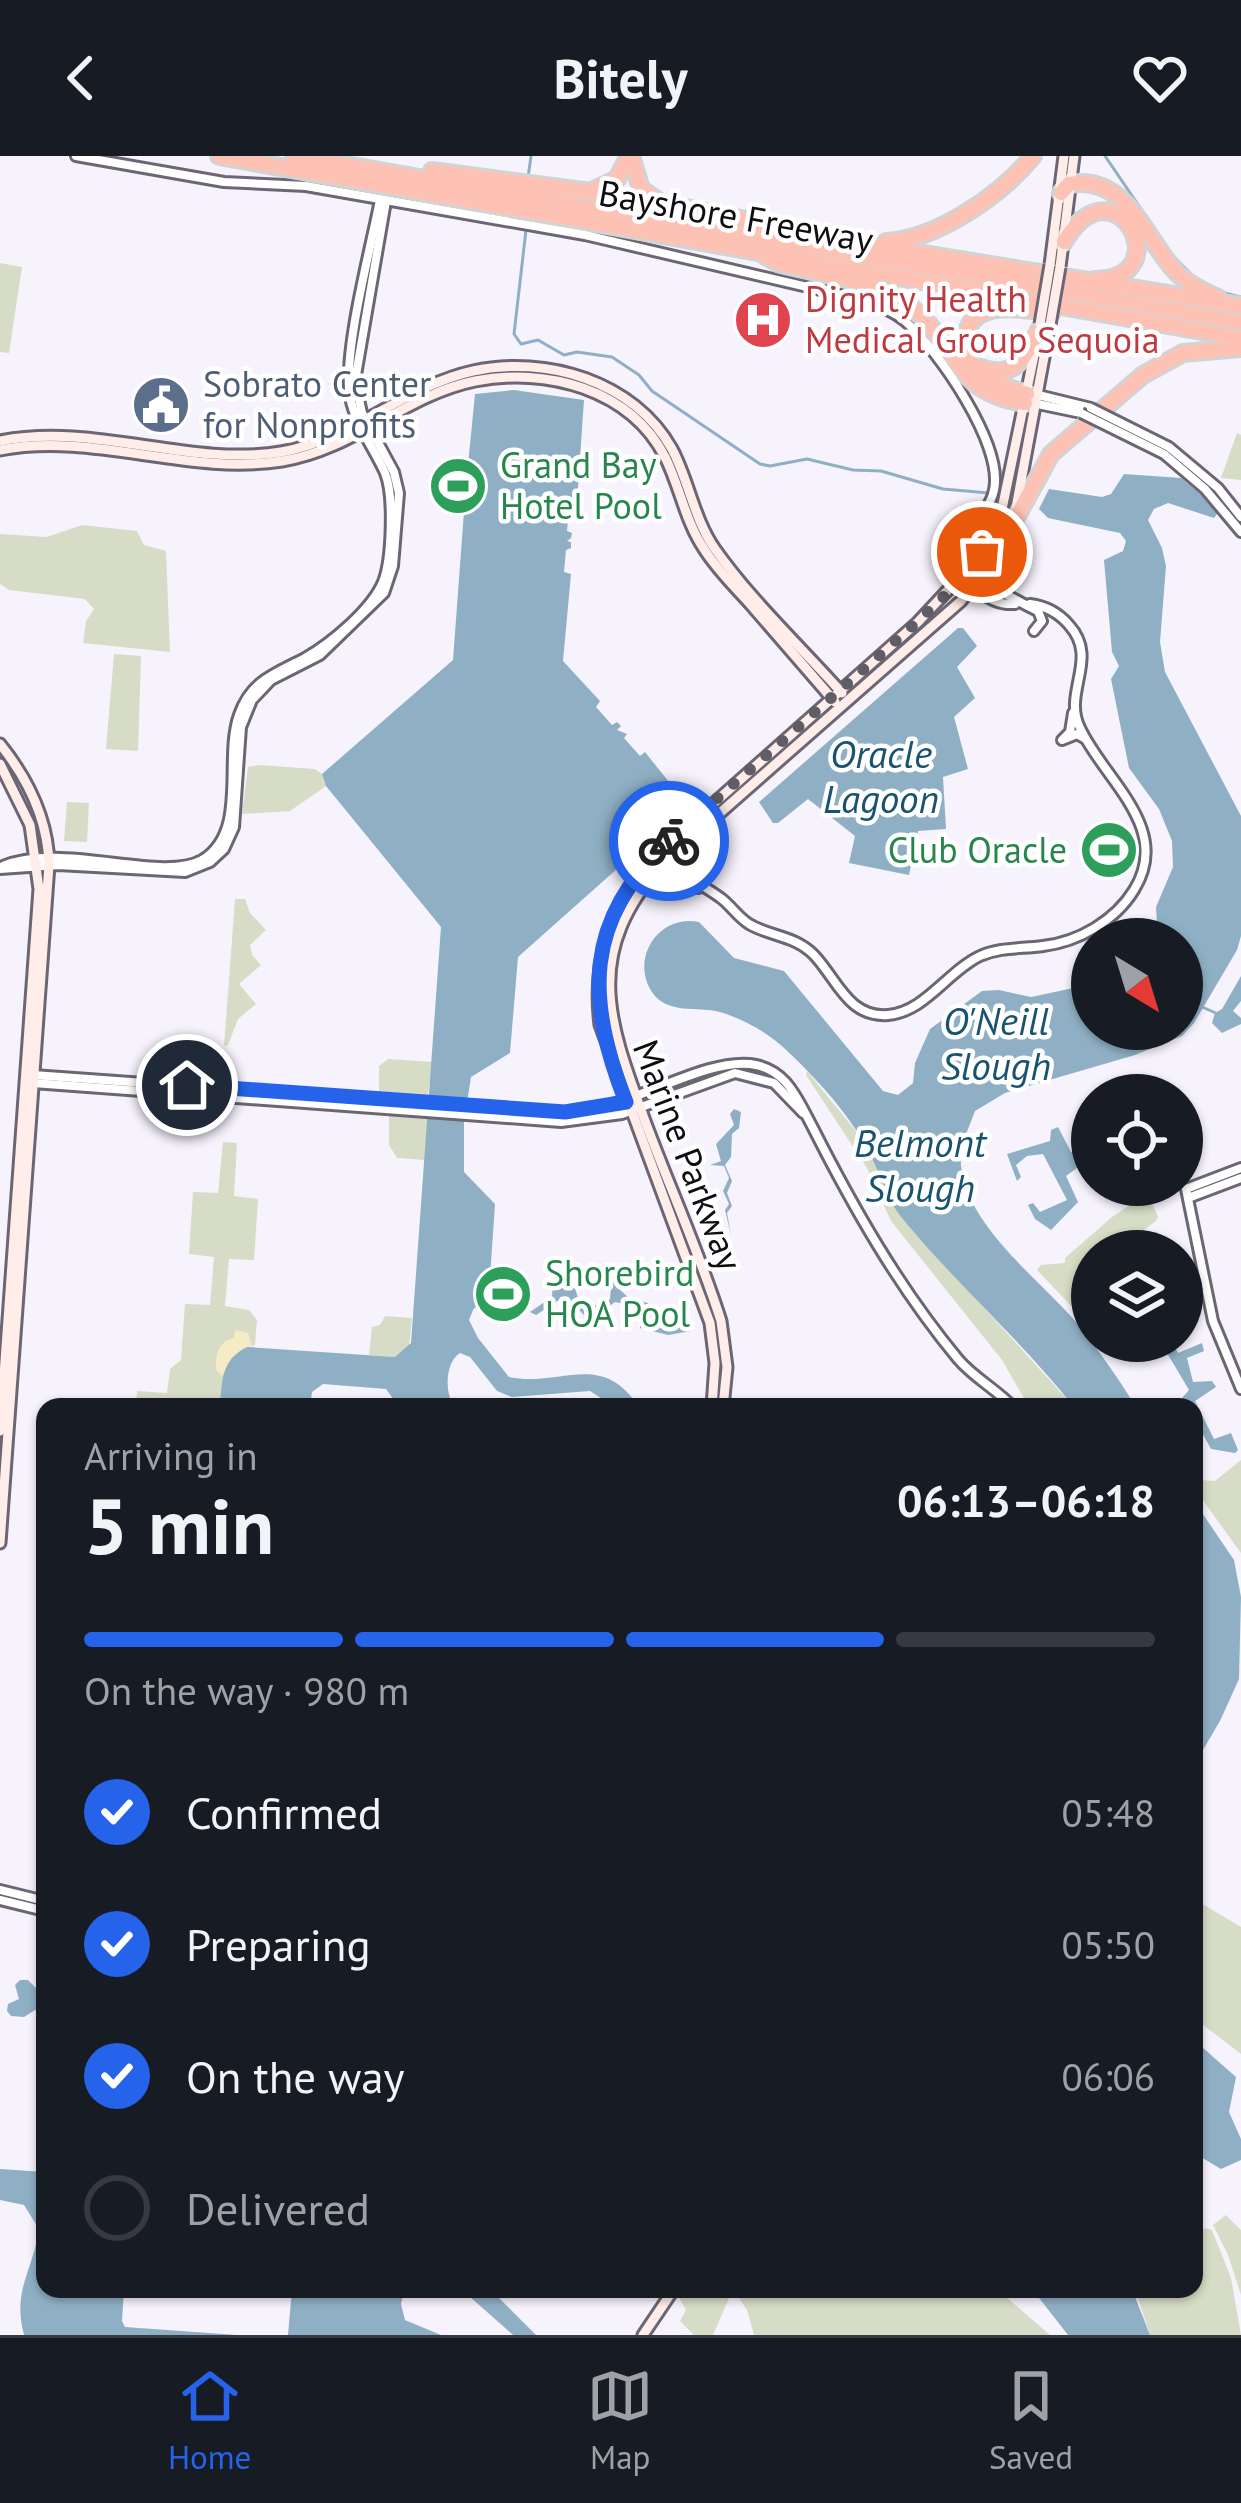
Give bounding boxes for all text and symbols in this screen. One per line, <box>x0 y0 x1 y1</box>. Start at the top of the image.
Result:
text: Bitely <box>553 43 688 113</box>
icon: back <box>48 45 114 111</box>
icon: heart <box>1127 45 1193 111</box>
street label: Bayshore Freeway <box>595 168 877 263</box>
place label: Dignity Health Medical Group Sequoia <box>805 275 1160 363</box>
hospital icon: Dignity Health Medical Group Sequoia <box>732 289 794 351</box>
place label: Sobrato Center for Nonprofits <box>203 360 431 448</box>
public building icon: Sobrato Center for Nonprofits <box>130 374 192 436</box>
place label: Grand Bay Hotel Pool <box>500 441 662 529</box>
sports icon: Grand Bay Hotel Pool <box>427 455 489 517</box>
pin <box>931 501 1033 603</box>
icon: bag <box>949 519 1015 585</box>
water label: Oracle Lagoon <box>823 728 939 824</box>
courier <box>609 781 729 901</box>
icon: bike <box>636 808 702 874</box>
sports icon: Club Oracle <box>1078 819 1140 881</box>
place label: Club Oracle <box>888 826 1067 873</box>
north arrow <box>1071 918 1203 1050</box>
map controls <box>1071 918 1203 1362</box>
water label: O'Neill Slough <box>941 995 1051 1091</box>
street label: Marine Parkway <box>623 1033 754 1277</box>
pin <box>136 1034 238 1136</box>
icon: home <box>154 1052 220 1118</box>
button: locate <box>1071 1074 1203 1206</box>
water label: Belmont Slough <box>854 1117 988 1213</box>
button: layers <box>1071 1230 1203 1362</box>
place label: Shorebird HOA Pool <box>545 1249 694 1337</box>
sports icon: Shorebird HOA Pool <box>472 1263 534 1325</box>
text: Arriving in <box>84 1430 258 1481</box>
text: 06:13–06:18 <box>897 1471 1155 1529</box>
text: 5 min <box>84 1475 274 1576</box>
text: On the way · 980 m <box>84 1665 409 1716</box>
icon: check <box>84 1779 150 1845</box>
text: Confirmed <box>186 1783 382 1841</box>
text: 05:48 <box>1061 1787 1155 1838</box>
icon: check <box>84 1911 150 1977</box>
text: Preparing <box>186 1915 371 1973</box>
text: 05:50 <box>1061 1919 1155 1970</box>
icon: check <box>84 2043 150 2109</box>
text: On the way <box>186 2047 405 2105</box>
text: 06:06 <box>1061 2051 1155 2102</box>
text: Delivered <box>186 2179 370 2237</box>
tab: Home <box>168 2363 251 2478</box>
tab: Map <box>587 2363 653 2478</box>
tab: Saved <box>989 2363 1073 2478</box>

